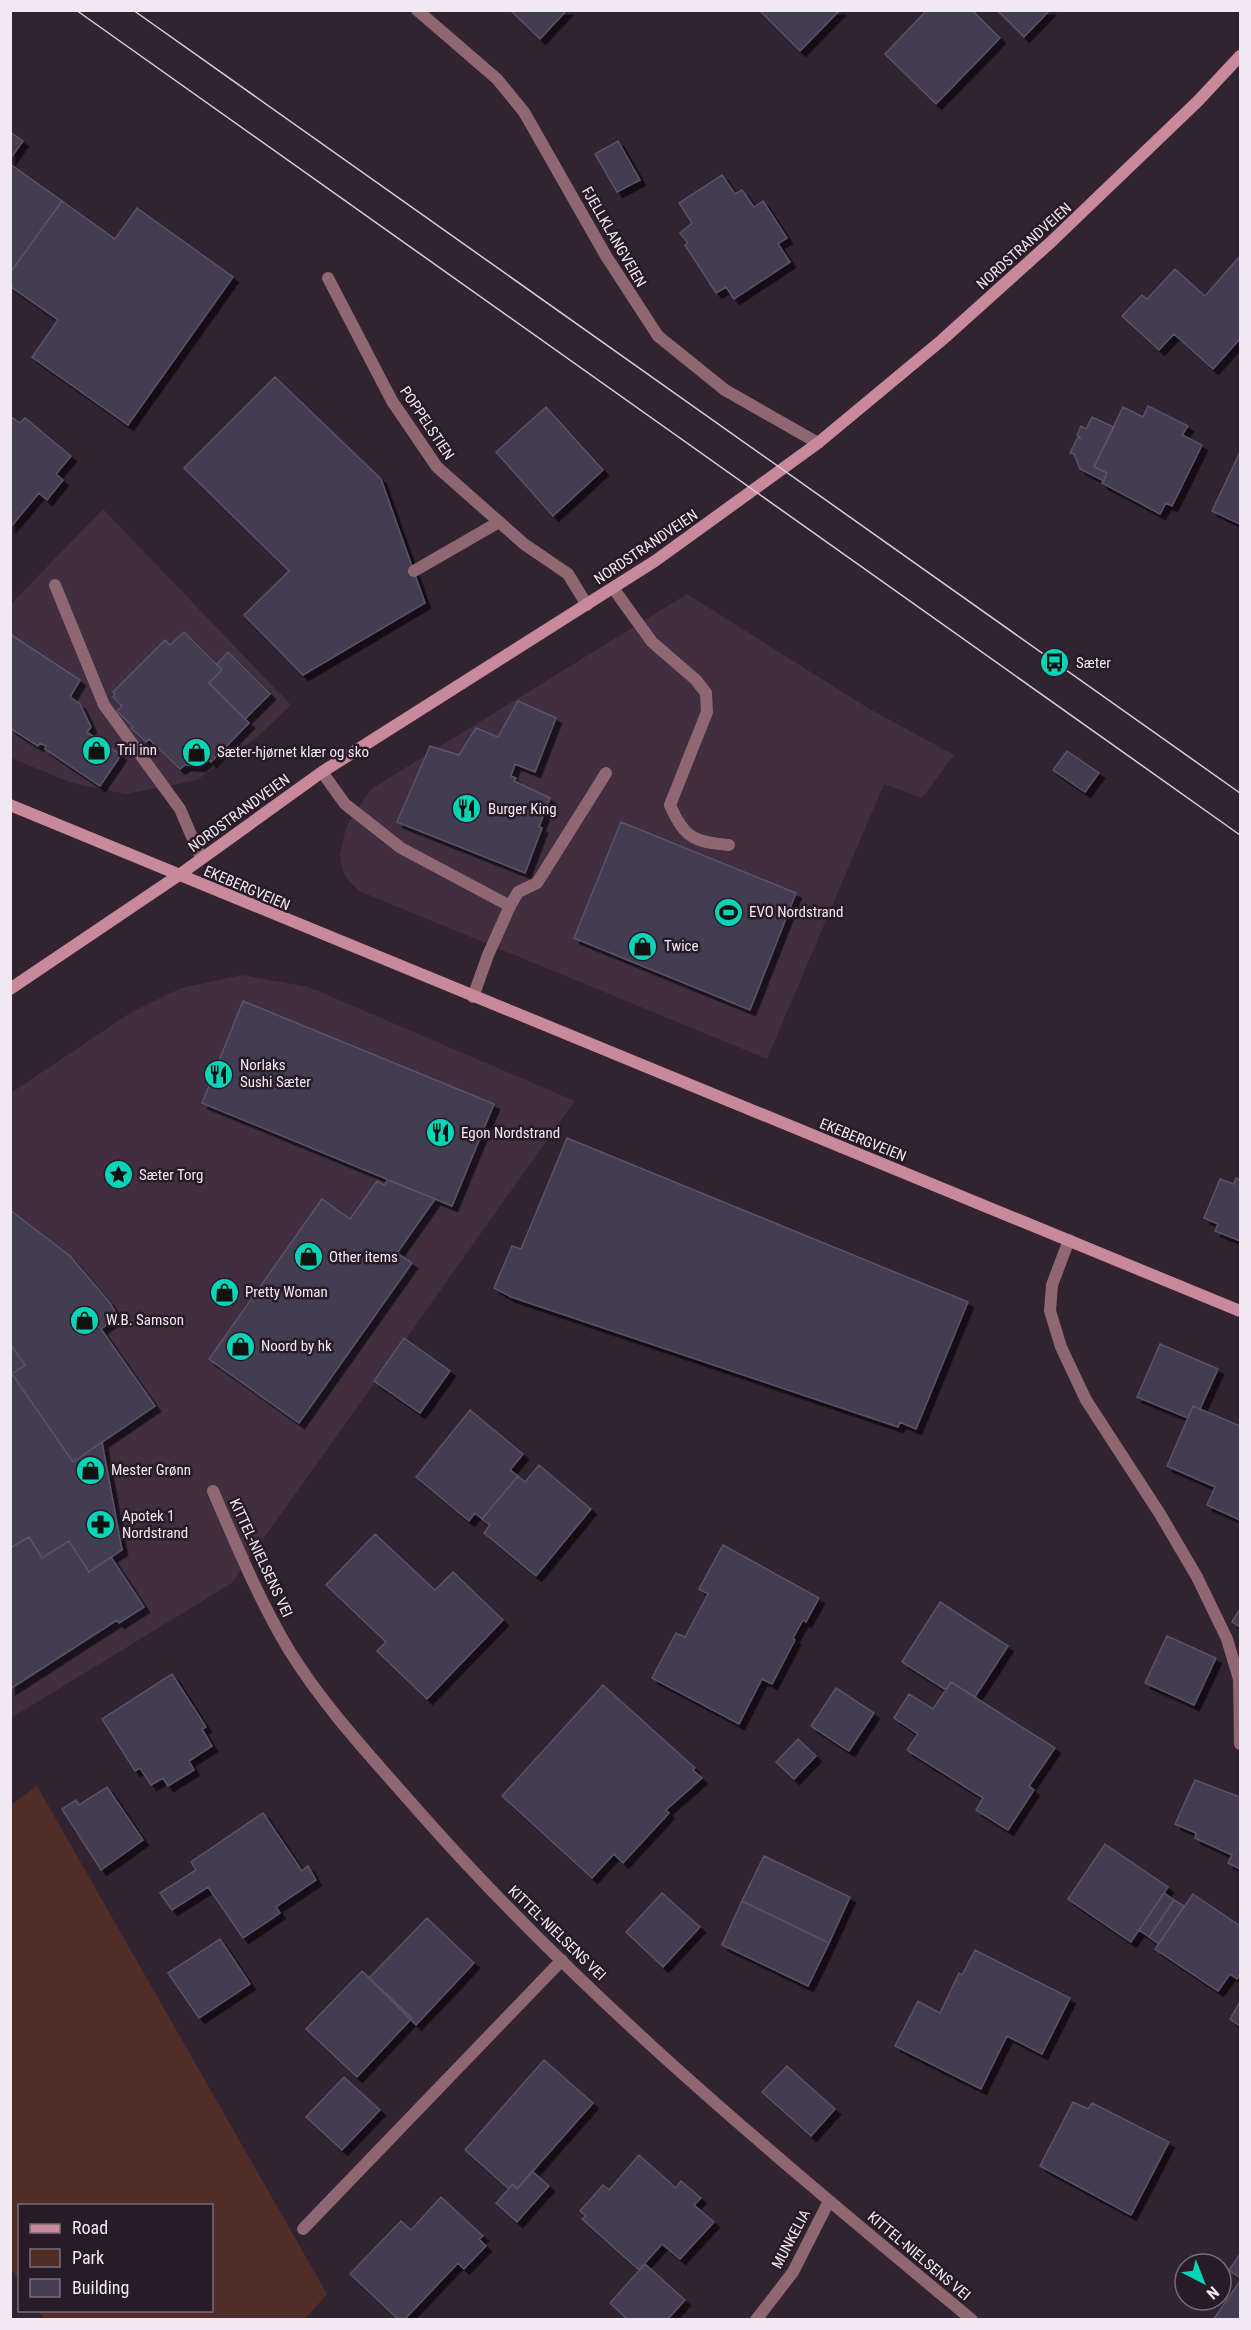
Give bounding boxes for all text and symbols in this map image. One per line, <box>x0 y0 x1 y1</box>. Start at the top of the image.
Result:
street label: FJELLKLANGVEIEN <box>578 184 650 290</box>
street label: NORDSTRANDVEIEN <box>973 199 1075 293</box>
street label: POPPELSTIEN <box>396 383 458 463</box>
street label: NORDSTRANDVEIEN <box>591 506 701 588</box>
bus stop icon: Sæter <box>1039 647 1071 679</box>
place label: Sæter <box>1076 654 1111 672</box>
shop icon: Tril inn <box>80 734 112 766</box>
shop icon: Sæter-hjørnet klær og sko <box>180 736 212 768</box>
place label: Tril inn <box>117 741 157 759</box>
place label: Sæter-hjørnet klær og sko <box>217 743 369 761</box>
street label: NORDSTRANDVEIEN <box>185 770 293 856</box>
restaurant icon: Burger King <box>451 793 483 825</box>
place label: Burger King <box>488 800 557 818</box>
street label: EKEBERGVEIEN <box>201 862 293 914</box>
sports icon: EVO Nordstrand <box>712 896 744 928</box>
place label: EVO Nordstrand <box>749 903 843 921</box>
shop icon: Twice <box>627 930 659 962</box>
place label: Twice <box>664 937 699 955</box>
place label: Norlaks Sushi Sæter <box>240 1056 311 1091</box>
restaurant icon: Norlaks Sushi Sæter <box>203 1058 235 1090</box>
street label: EKEBERGVEIEN <box>817 1114 909 1166</box>
restaurant icon: Egon Nordstrand <box>424 1117 456 1149</box>
place label: Egon Nordstrand <box>461 1124 560 1142</box>
place icon: Sæter Torg <box>102 1159 134 1191</box>
place label: Sæter Torg <box>139 1166 203 1184</box>
shop icon: Other items <box>292 1241 324 1273</box>
place label: Other items <box>329 1248 398 1266</box>
shop icon: Pretty Woman <box>208 1276 240 1308</box>
place label: Pretty Woman <box>245 1283 328 1301</box>
shop icon: W.B. Samson <box>69 1304 101 1336</box>
place label: W.B. Samson <box>106 1311 184 1329</box>
shop icon: Noord by hk <box>224 1330 256 1362</box>
place label: Noord by hk <box>261 1337 332 1355</box>
shop icon: Mester Grønn <box>74 1454 106 1486</box>
place label: Mester Grønn <box>111 1461 191 1479</box>
street label: KITTEL-NIELSENS VEI <box>226 1496 296 1620</box>
place label: Apotek 1 Nordstrand <box>122 1507 188 1542</box>
pharmacy icon: Apotek 1 Nordstrand <box>85 1509 117 1541</box>
street label: KITTEL-NIELSENS VEI <box>504 1882 610 1984</box>
legend <box>18 2204 213 2312</box>
street label: MUNKELIA <box>768 2206 814 2272</box>
street label: KITTEL-NIELSENS VEI <box>864 2208 974 2304</box>
text: Road <box>72 2217 108 2238</box>
text: Park <box>72 2247 104 2268</box>
north arrow <box>1173 2252 1233 2312</box>
text: Building <box>72 2277 129 2298</box>
text: N <box>1203 2282 1223 2303</box>

